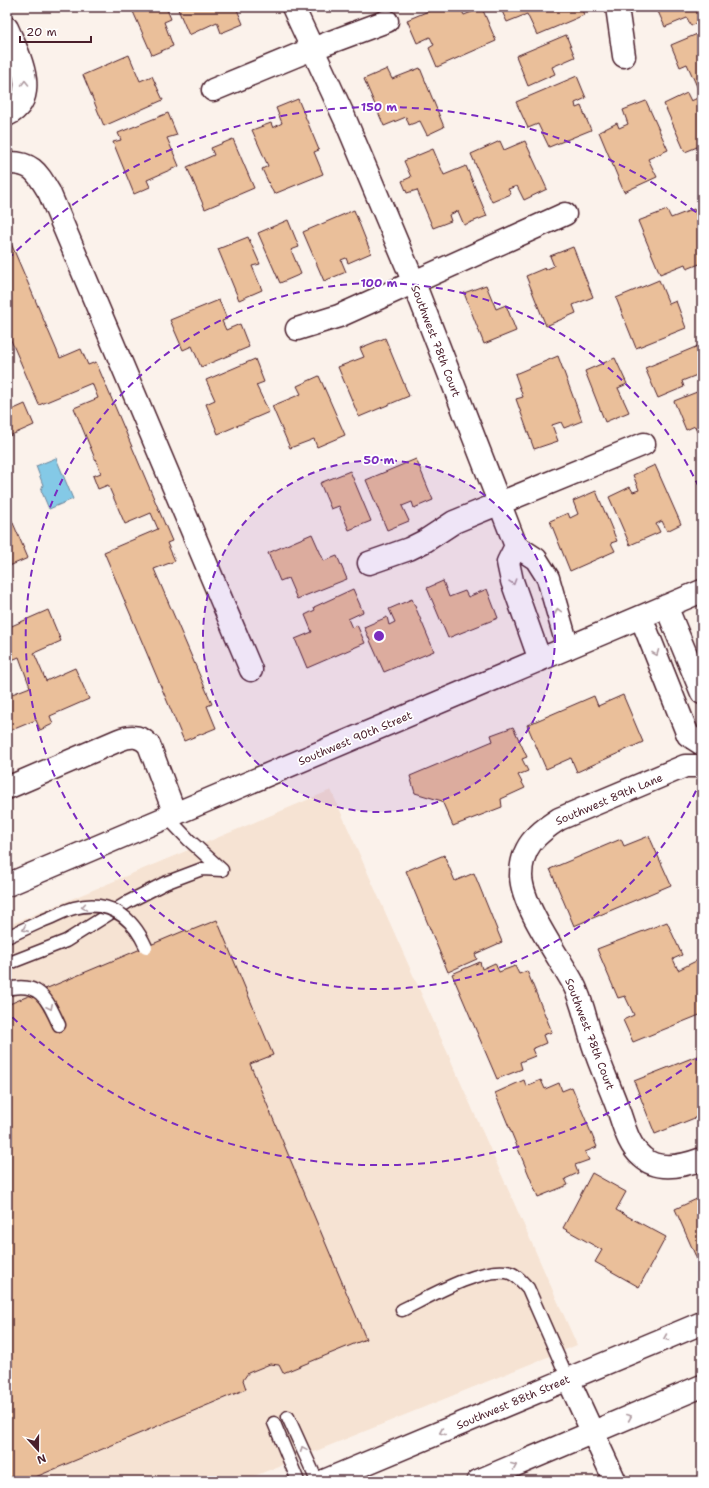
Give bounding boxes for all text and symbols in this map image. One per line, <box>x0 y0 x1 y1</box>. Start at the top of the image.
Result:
scale bar <box>20 18 91 44</box>
text: 20 m <box>26 24 57 40</box>
one-way arrow <box>21 80 29 86</box>
text: 150 m <box>361 99 397 115</box>
text: 100 m <box>361 275 398 291</box>
street label: Southwest 78th Court <box>407 283 464 399</box>
text: 50 m <box>364 452 395 468</box>
one-way arrow <box>508 579 517 586</box>
one-way arrow <box>554 607 562 614</box>
centre of rings <box>372 629 386 643</box>
one-way arrow <box>651 649 659 656</box>
street label: Southwest 90th Street <box>296 708 415 769</box>
street label: Southwest 89th Lane <box>553 770 665 829</box>
one-way arrow <box>81 902 87 910</box>
one-way arrow <box>21 924 29 932</box>
street label: Southwest 78th Court <box>561 976 618 1092</box>
one-way arrow <box>45 1003 53 1010</box>
one-way arrow <box>663 1333 670 1341</box>
street label: Southwest 88th Street <box>454 1372 572 1433</box>
one-way arrow <box>625 1414 632 1422</box>
one-way arrow <box>438 1427 445 1435</box>
north arrow <box>18 1430 58 1470</box>
one-way arrow <box>299 1446 307 1453</box>
text: N <box>34 1450 48 1468</box>
one-way arrow <box>511 1462 518 1470</box>

